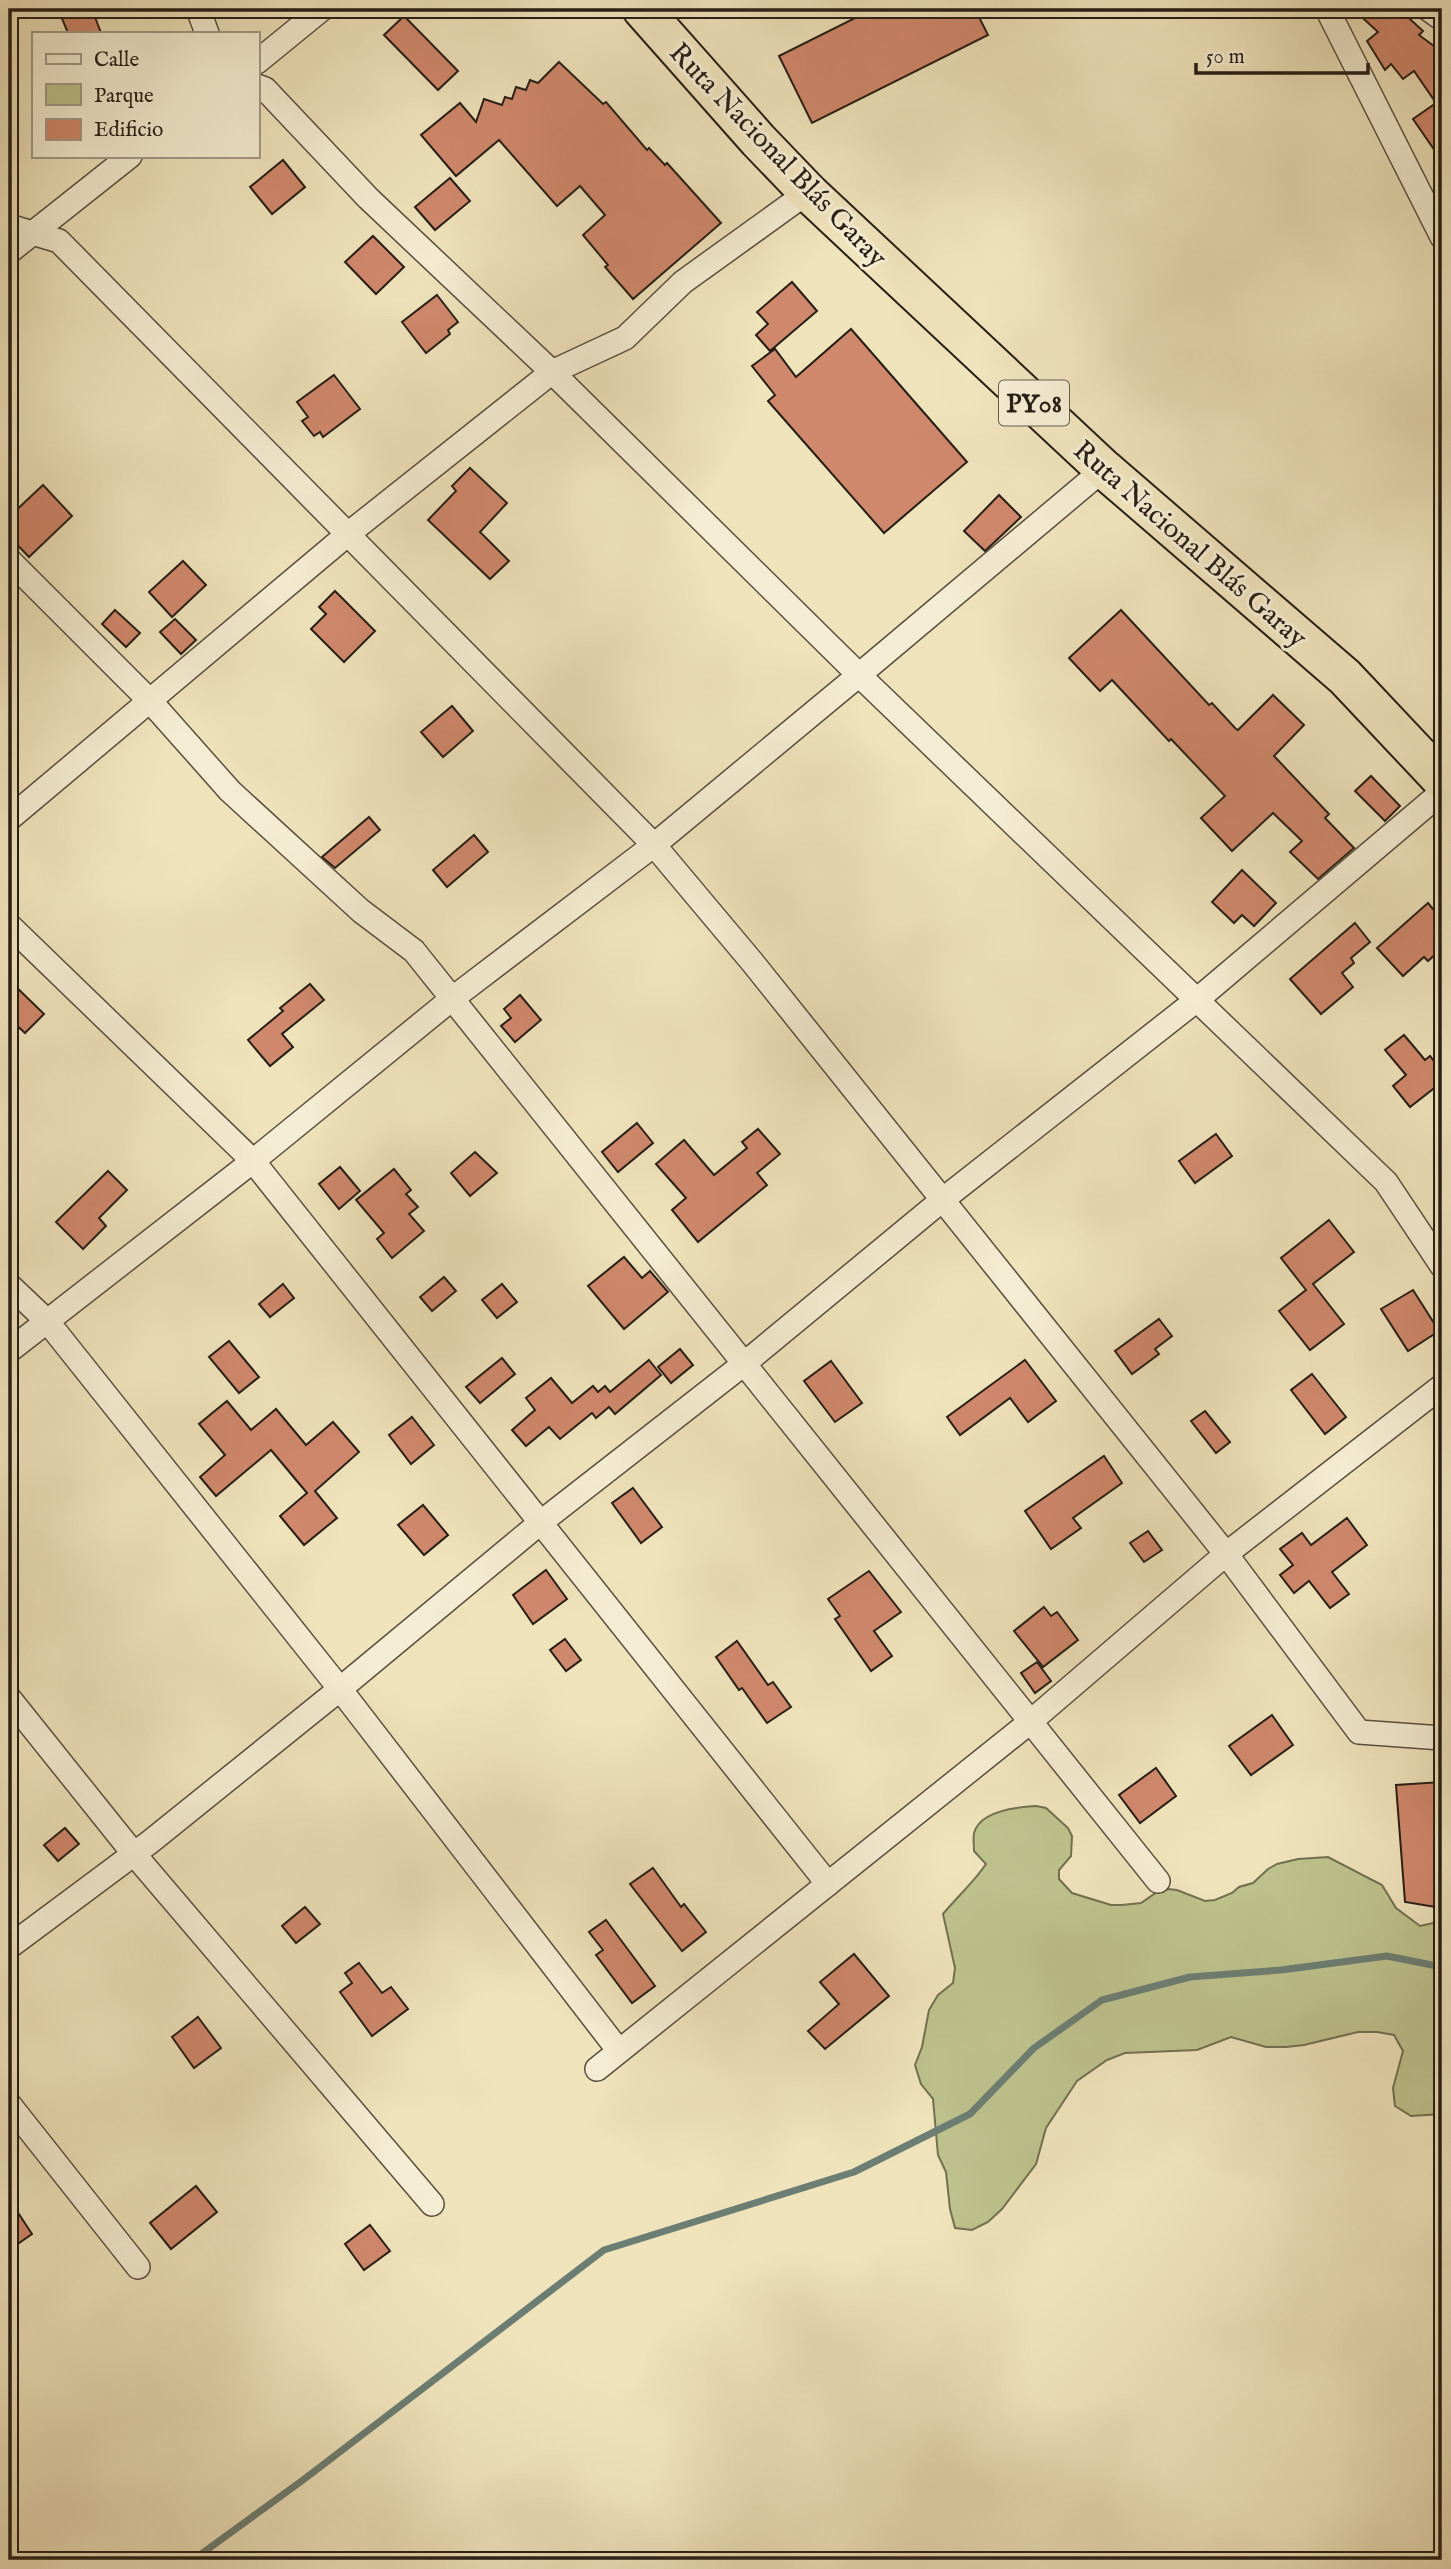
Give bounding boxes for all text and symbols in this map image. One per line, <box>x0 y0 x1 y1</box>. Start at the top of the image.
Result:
legend <box>32 32 259 158</box>
scale bar <box>1196 32 1367 76</box>
street label: Ruta Nacional Blás Garay <box>661 36 894 275</box>
text: 50 m <box>1206 44 1245 71</box>
text: Calle <box>94 47 139 74</box>
text: Parque <box>94 83 154 110</box>
text: Edificio <box>94 117 163 144</box>
road number: PY08 <box>999 380 1069 426</box>
street label: Ruta Nacional Blás Garay <box>1065 434 1314 656</box>

